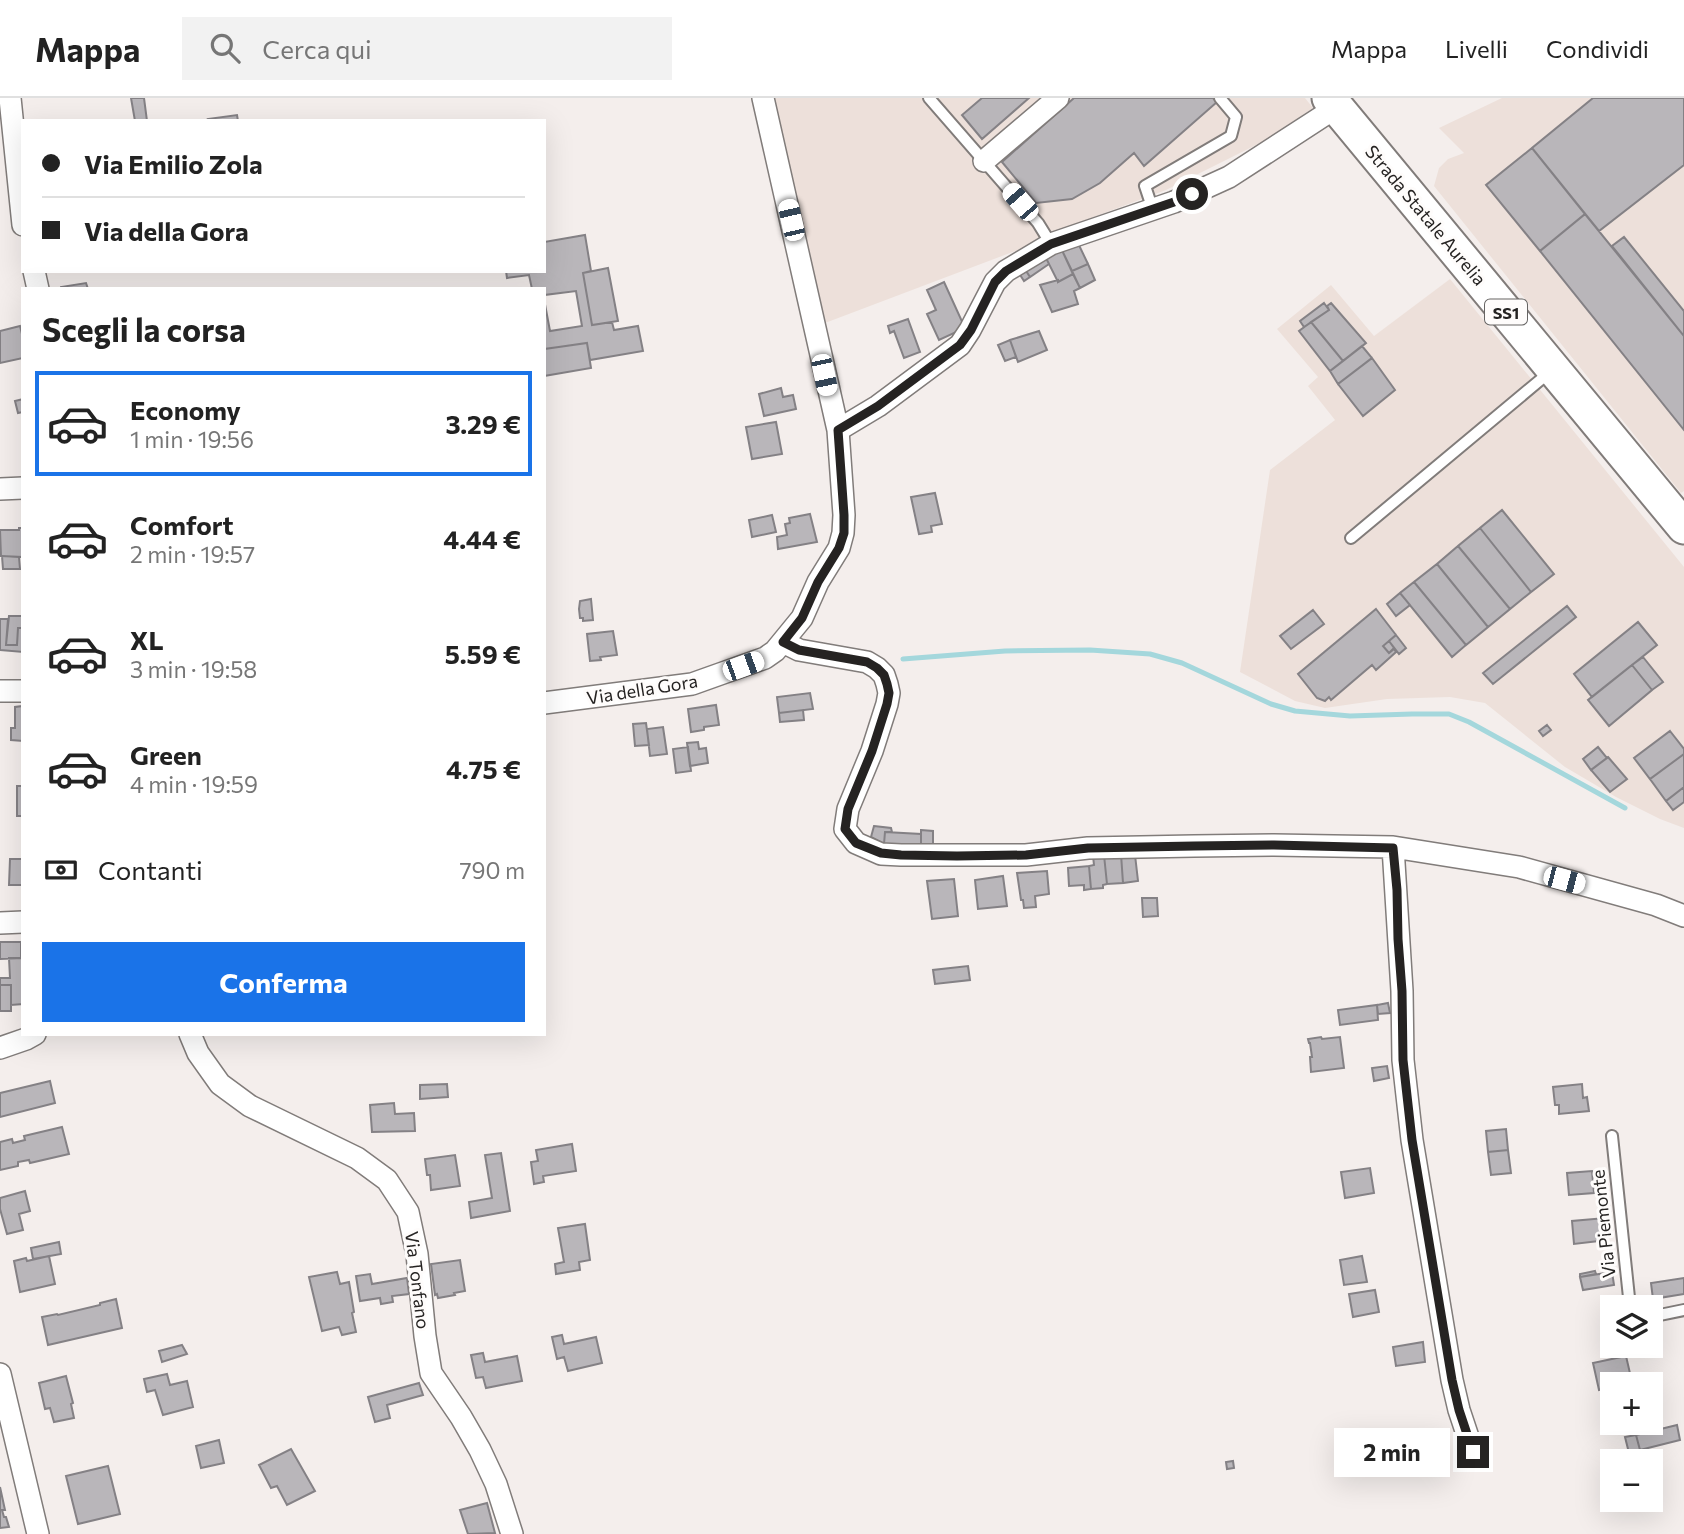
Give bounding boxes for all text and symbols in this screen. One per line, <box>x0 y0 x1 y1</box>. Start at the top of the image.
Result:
search box <box>182 17 672 80</box>
text: Mappa <box>35 28 140 69</box>
icon: search <box>206 29 244 67</box>
text: Cerca qui <box>262 33 372 64</box>
text: Mappa <box>1331 34 1407 63</box>
text: Livelli <box>1445 34 1508 63</box>
text: Condividi <box>1546 34 1649 63</box>
street label: Strada Statale Aurelia <box>1361 140 1491 290</box>
text: Via Emilio Zola <box>84 148 263 179</box>
route start <box>1176 178 1208 210</box>
car <box>999 179 1042 225</box>
car <box>777 197 806 243</box>
text: Via della Gora <box>84 215 249 246</box>
road number: SS1 <box>1485 300 1527 325</box>
text: Scegli la corsa <box>42 309 246 349</box>
car <box>810 352 839 398</box>
icon: car <box>46 392 109 455</box>
text: Economy <box>130 394 241 425</box>
text: 3.29 € <box>445 408 521 439</box>
text: 1 min · 19:56 <box>130 425 254 453</box>
icon: car <box>46 507 109 570</box>
text: Comfort <box>130 509 233 540</box>
text: 4.44 € <box>443 523 521 554</box>
text: 2 min · 19:57 <box>130 540 255 568</box>
icon: car <box>46 622 109 685</box>
text: XL <box>130 624 164 655</box>
text: 5.59 € <box>445 638 521 669</box>
car <box>720 649 767 683</box>
text: 3 min · 19:58 <box>130 655 257 683</box>
street label: Via della Gora <box>585 669 699 709</box>
icon: car <box>46 737 109 800</box>
text: Green <box>130 739 202 770</box>
text: 4.75 € <box>446 753 521 784</box>
text: 4 min · 19:59 <box>130 770 258 798</box>
icon: cash <box>42 851 80 889</box>
text: Contanti <box>98 854 203 885</box>
text: 790 m <box>459 856 525 884</box>
car <box>1541 864 1588 896</box>
button: Conferma <box>42 942 525 1022</box>
street label: Via Piemonte <box>1586 1169 1620 1279</box>
street label: Via Tonfano <box>401 1230 435 1330</box>
map controls <box>1600 1295 1663 1512</box>
button: layers <box>1600 1295 1663 1358</box>
button: + <box>1600 1372 1663 1435</box>
callout: 2 min <box>1333 1428 1448 1476</box>
route end <box>1457 1436 1489 1468</box>
text: 2 min <box>1363 1438 1421 1466</box>
button: − <box>1600 1449 1663 1512</box>

